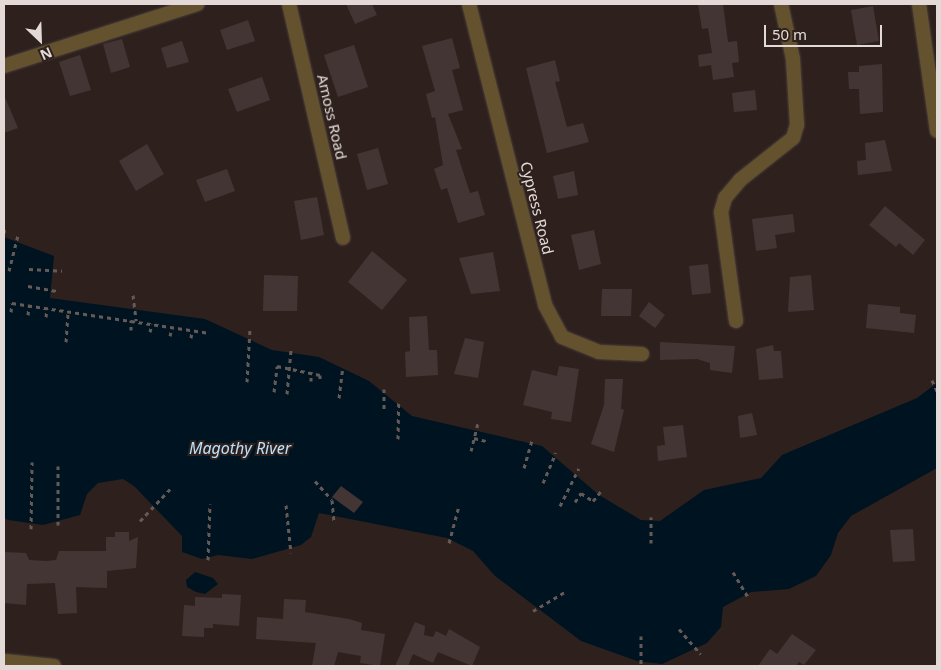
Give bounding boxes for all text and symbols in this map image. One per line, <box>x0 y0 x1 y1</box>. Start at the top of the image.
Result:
north arrow <box>15 15 65 65</box>
scale bar <box>766 15 884 47</box>
text: 50 m <box>772 24 807 44</box>
text: N <box>37 43 55 65</box>
street label: Amoss Road <box>313 73 351 161</box>
street label: Cypress Road <box>517 160 557 256</box>
water label: Magothy River <box>189 438 291 458</box>

